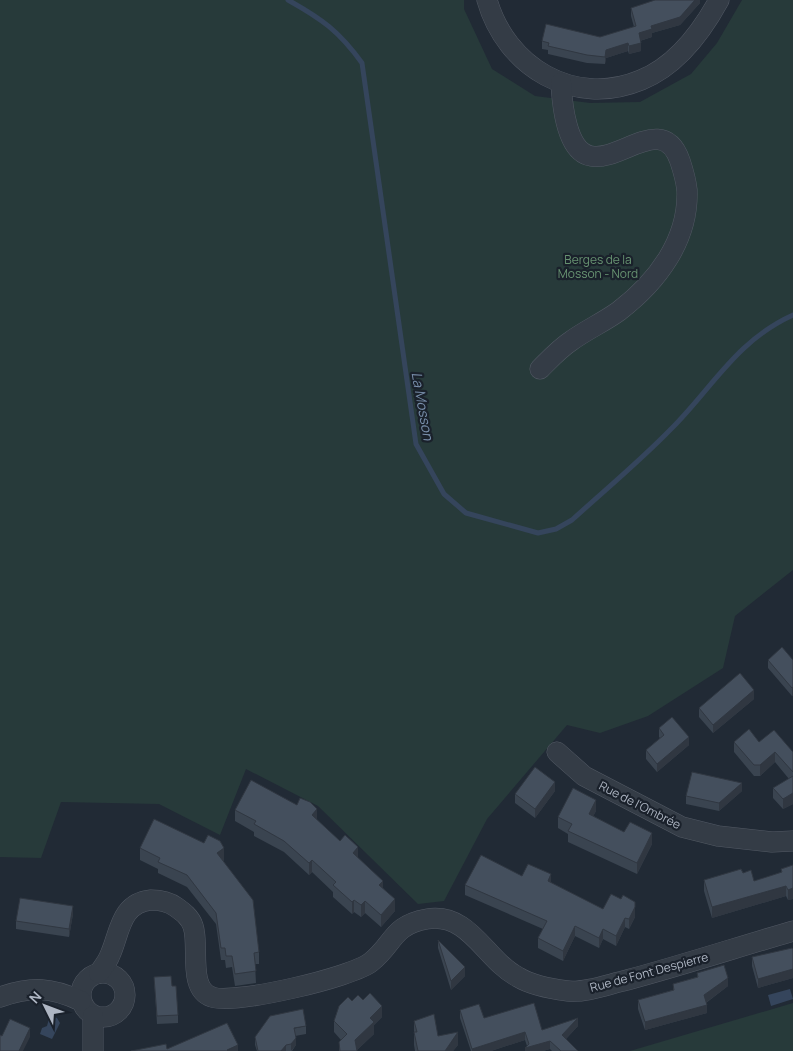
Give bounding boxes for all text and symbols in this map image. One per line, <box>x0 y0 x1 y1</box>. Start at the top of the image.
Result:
park label: Berges de la Mosson - Nord <box>558 251 638 282</box>
water label: La Mosson <box>408 370 438 442</box>
street label: Rue de l'Ombrée <box>596 777 684 833</box>
street label: Rue de Font Despierre <box>588 948 710 996</box>
north arrow <box>20 981 70 1031</box>
text: N <box>25 987 45 1007</box>

